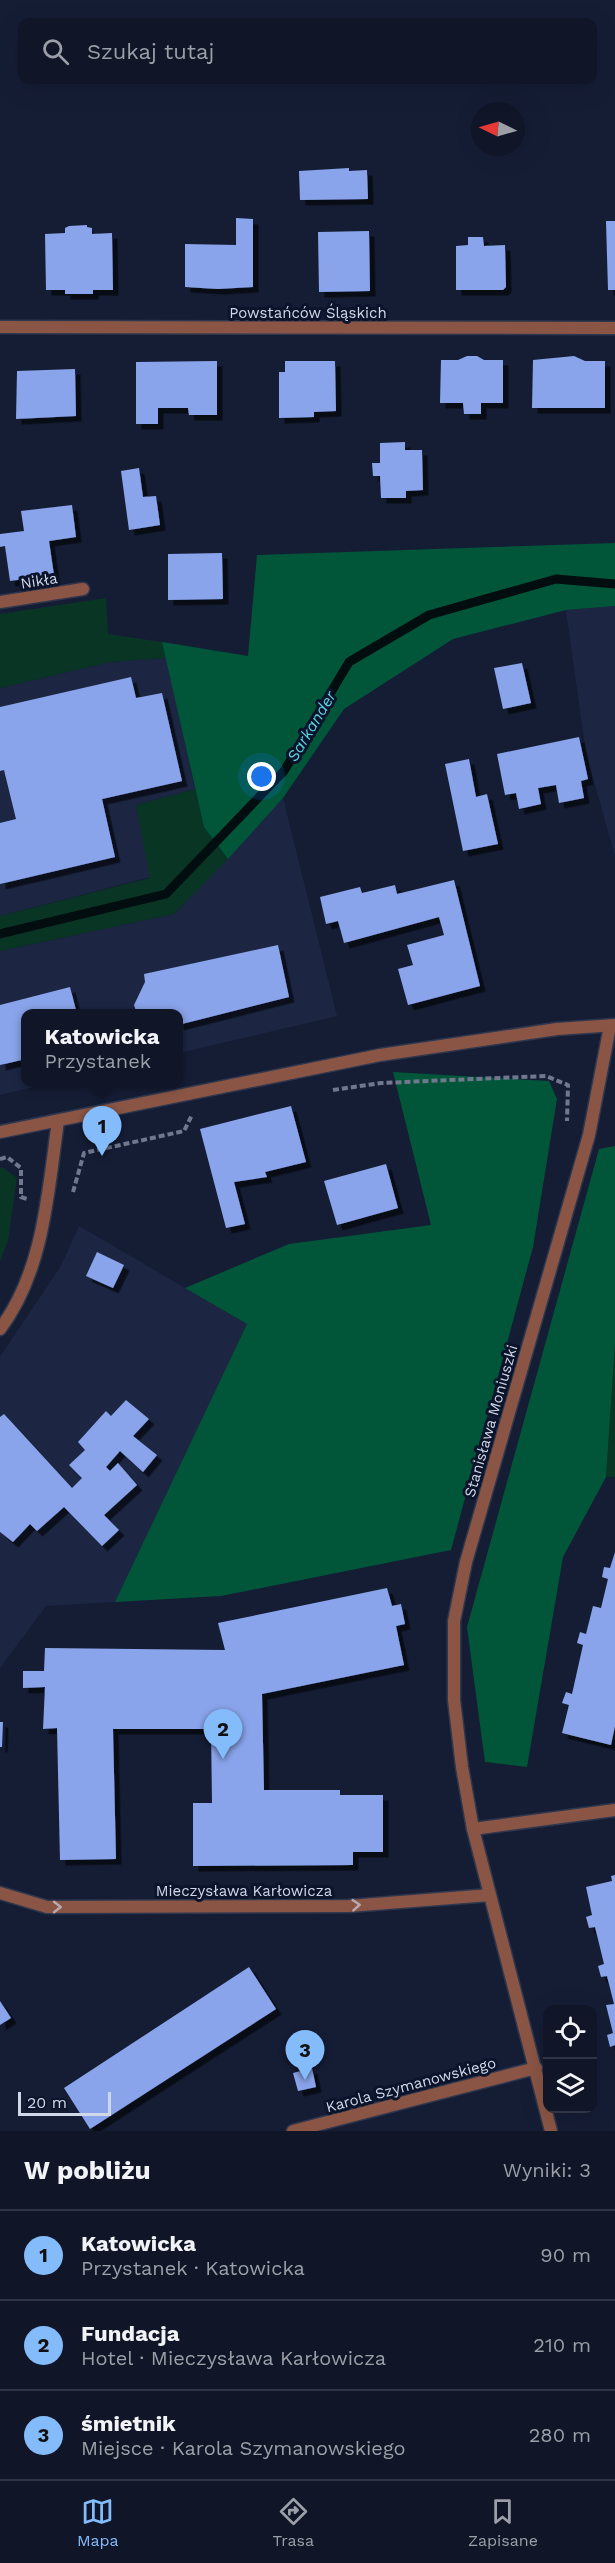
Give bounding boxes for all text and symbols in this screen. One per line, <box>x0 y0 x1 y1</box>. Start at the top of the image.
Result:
search box <box>18 18 597 84</box>
icon: search <box>39 35 72 68</box>
text: Szukaj tutaj <box>87 39 214 64</box>
north arrow <box>471 102 525 156</box>
street label: Powstańców Śląskich <box>229 303 387 322</box>
street label: Nikła <box>19 569 59 593</box>
water label: Sarkander <box>283 687 340 765</box>
your location <box>247 762 276 791</box>
popup <box>21 1009 183 1087</box>
text: Katowicka <box>45 1024 159 1049</box>
text: Przystanek <box>45 1049 151 1073</box>
pin: 1 <box>82 1106 122 1156</box>
street label: Stanisława Moniuszki <box>461 1343 521 1499</box>
pin: 2 <box>204 1710 242 1759</box>
street label: Mieczysława Karłowicza <box>156 1882 333 1900</box>
one-way arrow <box>352 1899 361 1912</box>
one-way arrow <box>52 1900 61 1913</box>
map controls <box>543 2005 597 2113</box>
button: locate <box>543 2005 597 2059</box>
pin: 3 <box>286 2030 324 2080</box>
street label: Karola Szymanowskiego <box>324 2054 498 2116</box>
button: layers <box>543 2059 597 2113</box>
scale bar <box>18 2089 111 2116</box>
text: 20 m <box>27 2093 67 2112</box>
text: W pobliżu <box>24 2155 151 2185</box>
text: Wyniki: 3 <box>503 2158 591 2182</box>
text: Katowicka <box>81 2231 196 2256</box>
text: 1 <box>39 2243 48 2267</box>
text: 90 m <box>540 2243 591 2267</box>
text: Przystanek · Katowicka <box>81 2256 305 2280</box>
text: Fundacja <box>81 2321 179 2346</box>
text: 2 <box>38 2333 49 2357</box>
text: 210 m <box>533 2333 591 2357</box>
text: Hotel · Mieczysława Karłowicza <box>81 2346 386 2370</box>
text: śmietnik <box>81 2411 176 2436</box>
text: 3 <box>38 2423 49 2447</box>
text: 280 m <box>529 2423 591 2447</box>
text: Miejsce · Karola Szymanowskiego <box>81 2436 406 2460</box>
tab: Mapa <box>77 2495 119 2550</box>
tab: Trasa <box>273 2495 314 2550</box>
tab: Zapisane <box>468 2495 538 2550</box>

